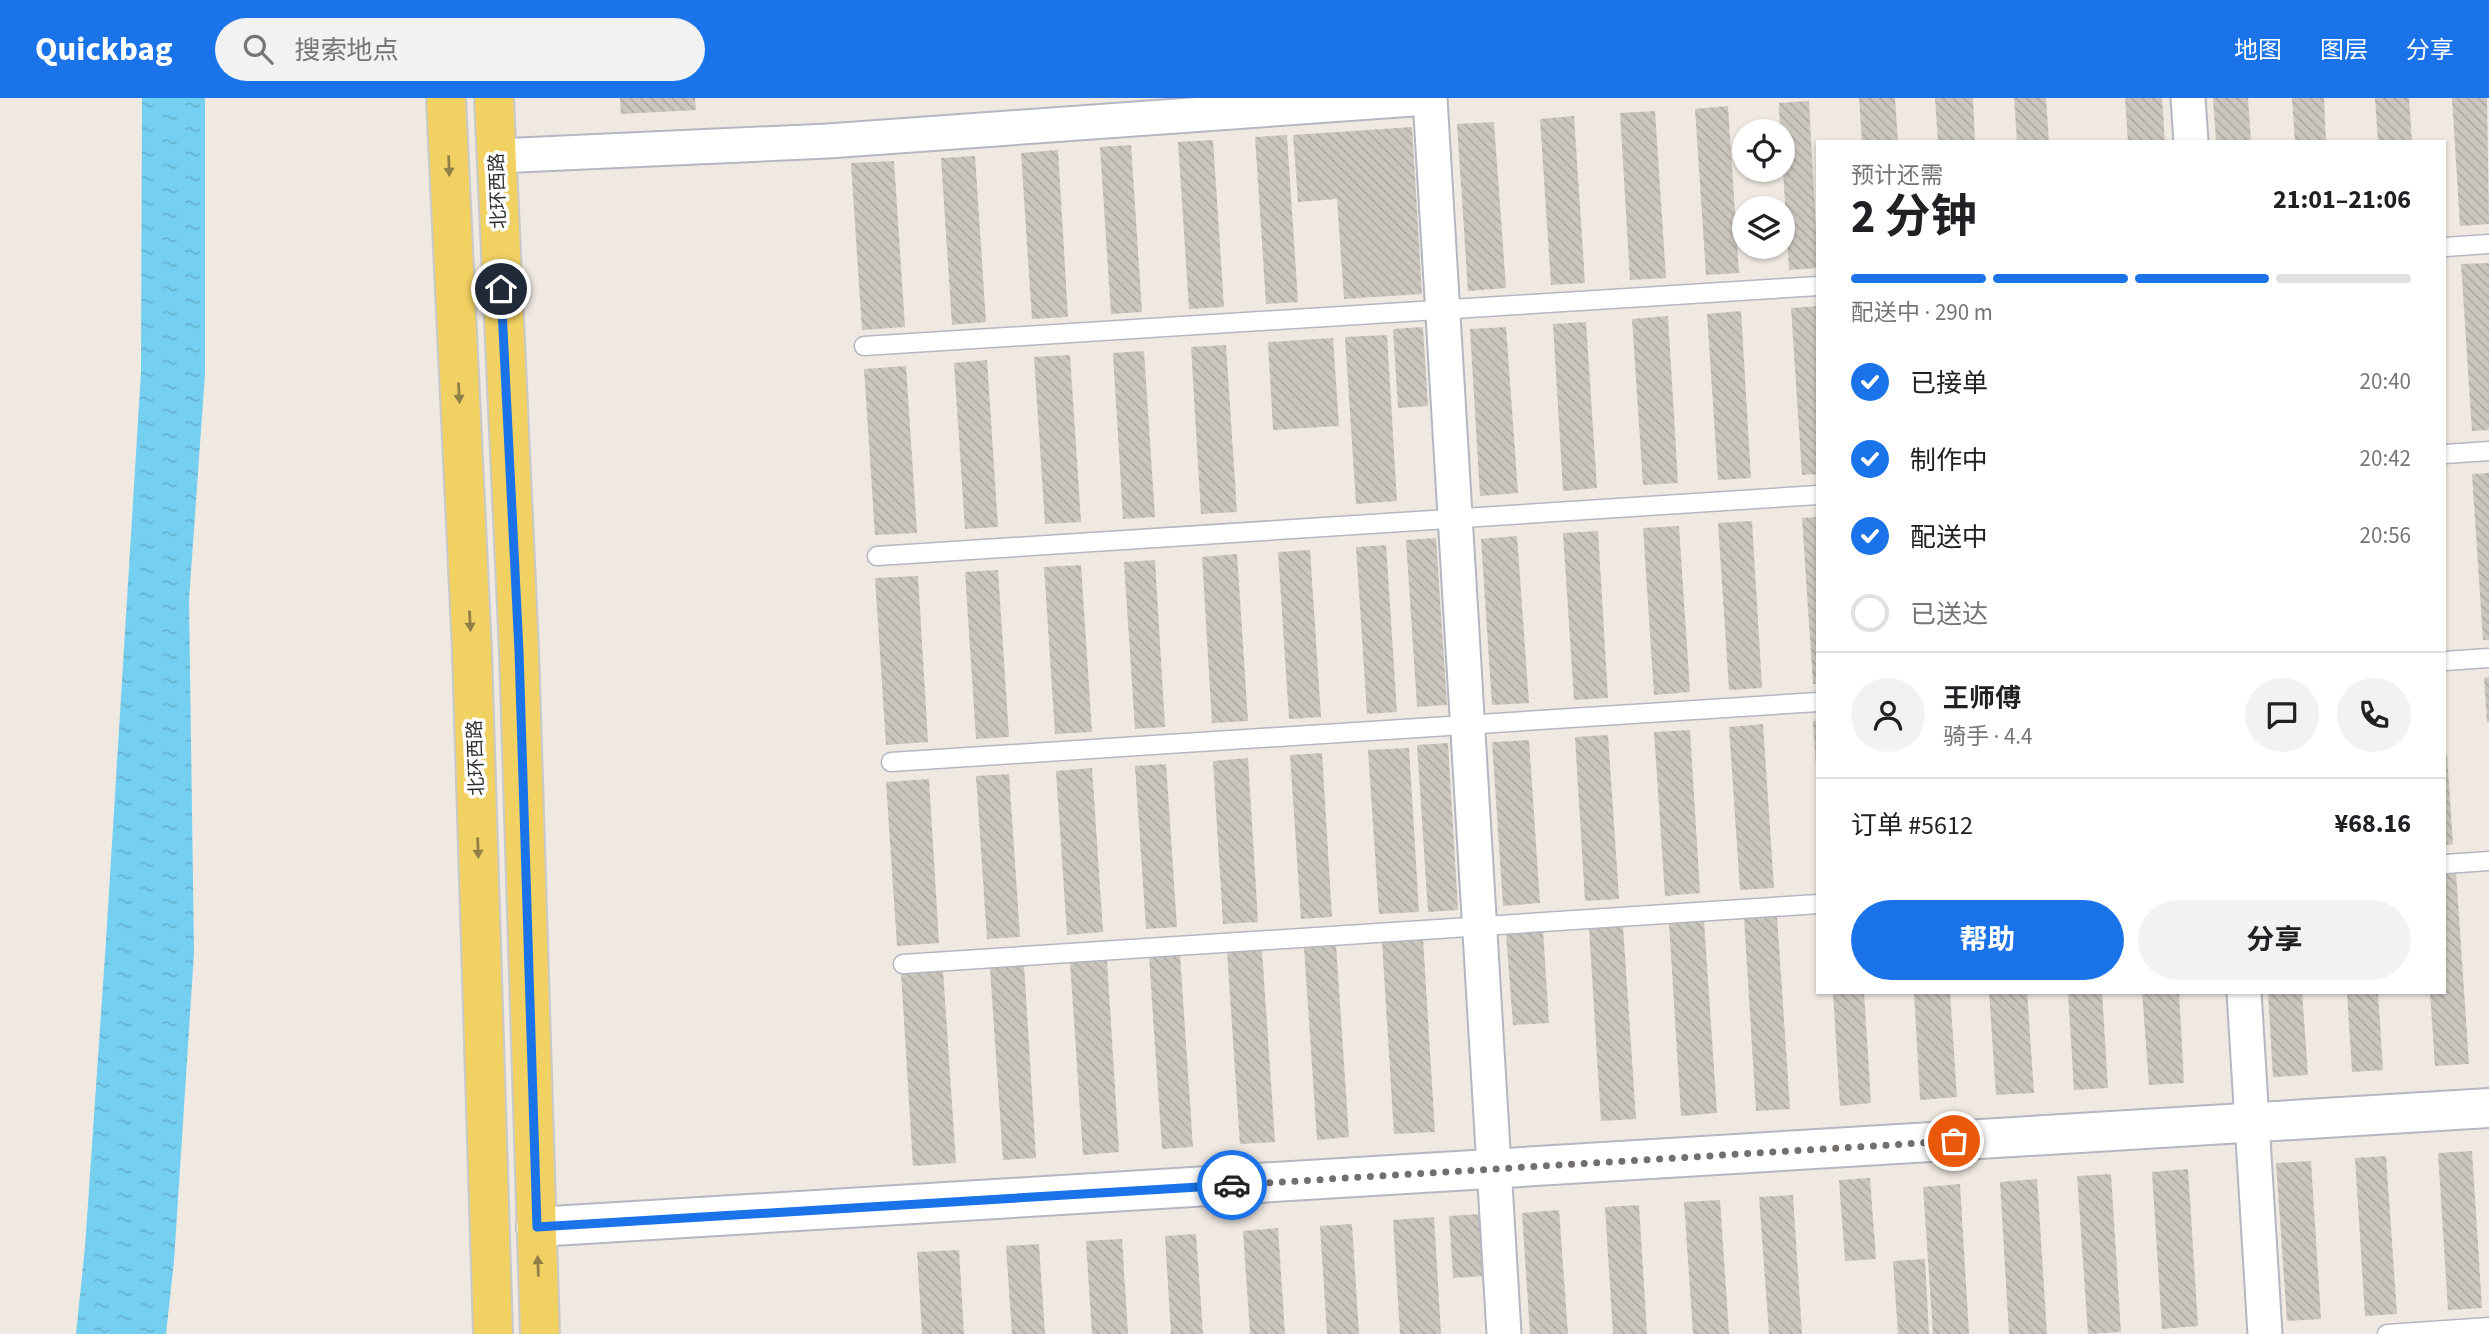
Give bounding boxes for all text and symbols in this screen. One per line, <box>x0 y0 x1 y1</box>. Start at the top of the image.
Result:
search box <box>215 18 705 81</box>
text: Quickbag <box>35 26 173 73</box>
icon: search <box>239 30 277 68</box>
text: 搜索地点 <box>295 32 399 69</box>
text: 地图 <box>2234 33 2282 68</box>
text: 图层 <box>2320 33 2368 68</box>
text: 分享 <box>2406 33 2454 68</box>
map controls <box>1732 119 1795 259</box>
button: locate <box>1732 119 1795 182</box>
street label: 北环西路 <box>484 152 513 229</box>
one-way arrow <box>444 155 455 177</box>
text: 预计还需 <box>1851 159 1943 192</box>
text: 21:01–21:06 <box>2273 181 2411 218</box>
text: 2 分钟 <box>1851 185 1977 250</box>
button: layers <box>1732 196 1795 259</box>
pin <box>471 259 531 319</box>
icon: home <box>482 270 520 308</box>
text: 配送中 · 290 m <box>1851 296 1993 329</box>
icon: check <box>1851 363 1889 401</box>
text: 已接单 <box>1910 365 1988 402</box>
text: 20:40 <box>2360 365 2411 398</box>
one-way arrow <box>454 383 465 405</box>
icon: check <box>1851 440 1889 478</box>
text: 制作中 <box>1910 442 1988 479</box>
text: 20:42 <box>2360 442 2411 475</box>
icon: check <box>1851 517 1889 555</box>
text: 配送中 <box>1910 519 1988 556</box>
text: 20:56 <box>2360 519 2411 552</box>
text: 已送达 <box>1910 596 1988 633</box>
one-way arrow <box>465 610 476 632</box>
button: person <box>1851 678 1925 752</box>
button: chat <box>2245 678 2319 752</box>
button: phone <box>2337 678 2411 752</box>
text: 王师傅 <box>1943 680 2021 717</box>
street label: 北环西路 <box>462 719 491 796</box>
text: 骑手 · 4.4 <box>1943 720 2033 753</box>
text: ¥68.16 <box>2335 805 2411 842</box>
text: 订单 #5612 <box>1851 807 1973 844</box>
one-way arrow <box>472 837 483 859</box>
button: 帮助 <box>1851 900 2124 980</box>
button: 分享 <box>2138 900 2411 980</box>
pin <box>1924 1111 1984 1171</box>
icon: bag <box>1935 1122 1973 1160</box>
courier <box>1197 1150 1267 1220</box>
icon: car <box>1213 1166 1251 1204</box>
one-way arrow <box>532 1255 543 1277</box>

